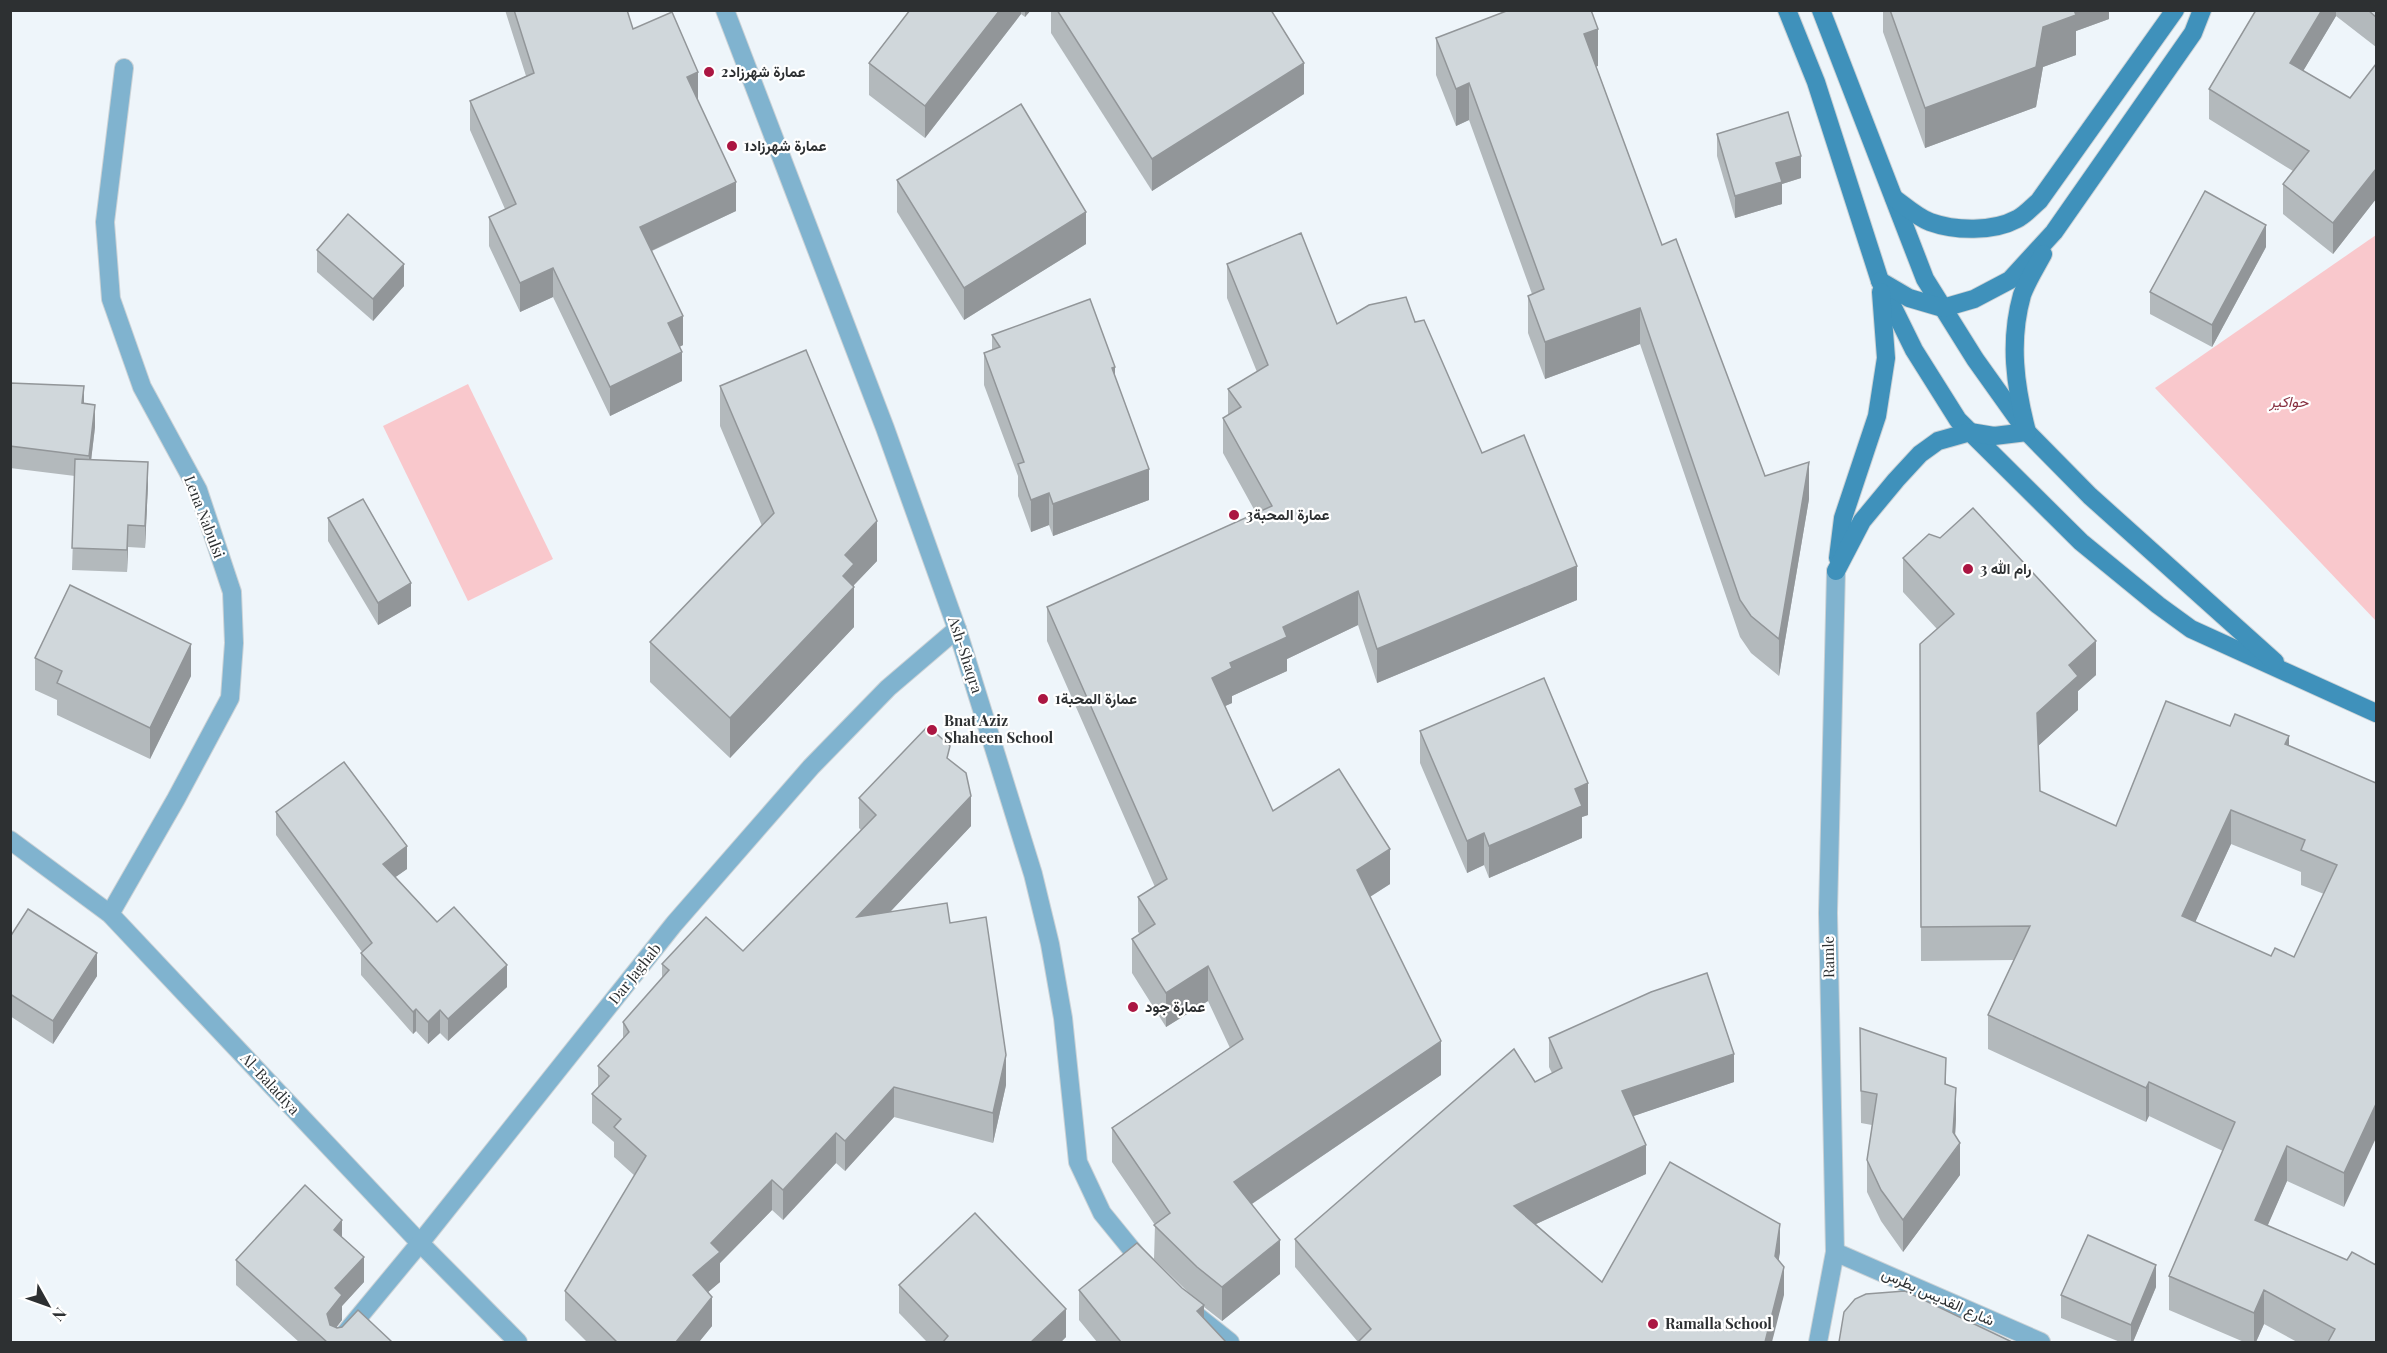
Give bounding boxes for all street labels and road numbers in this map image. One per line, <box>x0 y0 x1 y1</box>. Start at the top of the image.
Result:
street label: Lena Nabulsi <box>180 473 230 561</box>
street label: Ash-Shaqra <box>944 613 988 696</box>
street label: Ramle <box>1818 936 1838 978</box>
street label: Dar Jaghab <box>603 939 665 1008</box>
street label: Al-Baladiya <box>236 1047 305 1119</box>
street label: شارع القديس بطرس <box>1878 1262 1998 1332</box>

